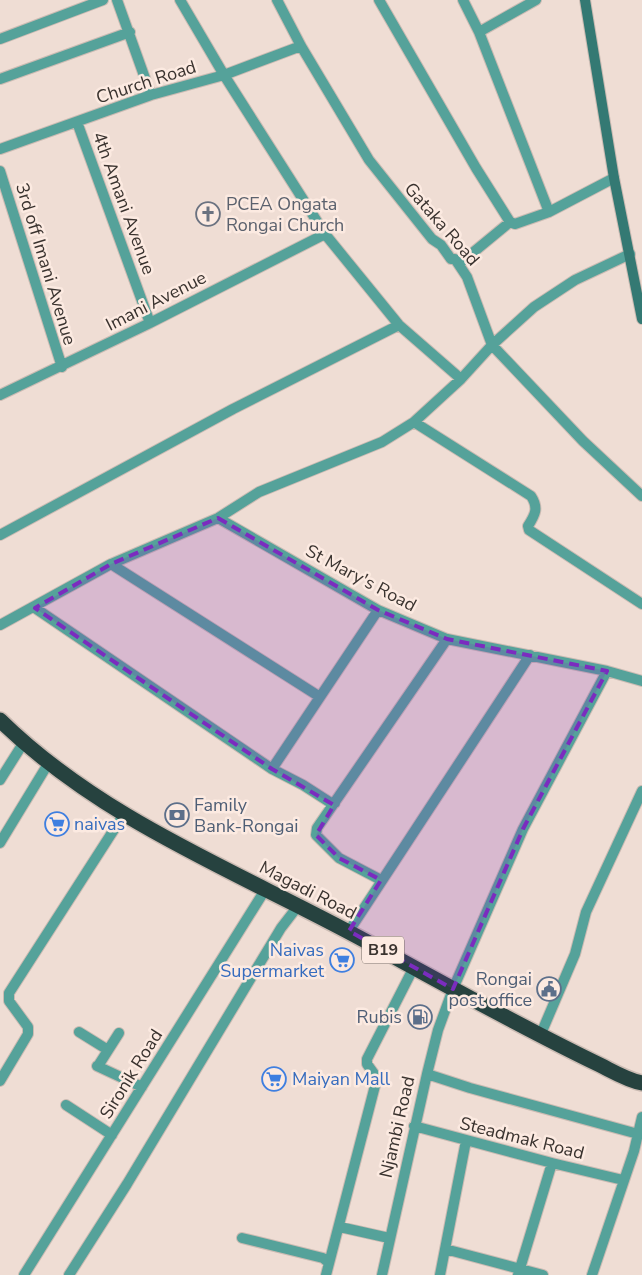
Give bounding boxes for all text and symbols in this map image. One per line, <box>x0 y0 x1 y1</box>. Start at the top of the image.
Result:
street label: Church Road <box>93 55 199 109</box>
street label: 4th Amani Avenue <box>87 128 161 278</box>
street label: Gataka Road <box>399 177 485 271</box>
street label: 3rd off Imani Avenue <box>10 180 82 348</box>
place label: PCEA Ongata Rongai Church <box>226 192 344 237</box>
church icon: PCEA Ongata Rongai Church <box>195 201 221 227</box>
street label: Imani Avenue <box>102 265 210 337</box>
street label: St Mary's Road <box>301 539 421 617</box>
place label: Family Bank-Rongai <box>194 793 298 838</box>
bank icon: Family Bank-Rongai <box>164 802 190 828</box>
supermarket icon: naivas <box>44 811 70 837</box>
place label: naivas <box>74 812 125 836</box>
street label: Magadi Road <box>255 855 361 925</box>
road number: B19 <box>362 936 404 964</box>
place label: Naivas Supermarket <box>220 938 325 983</box>
supermarket icon: Naivas Supermarket <box>329 947 355 973</box>
place label: Rongai post office <box>449 967 532 1012</box>
public building icon: Rongai post office <box>536 976 562 1002</box>
fuel station icon: Rubis <box>407 1004 433 1030</box>
place label: Rubis <box>357 1005 402 1029</box>
street label: Sironik Road <box>94 1025 168 1123</box>
supermarket icon: Maiyan Mall <box>261 1066 287 1092</box>
place label: Maiyan Mall <box>292 1067 391 1091</box>
street label: Njambi Road <box>374 1074 420 1180</box>
street label: Steadmak Road <box>457 1111 587 1165</box>

